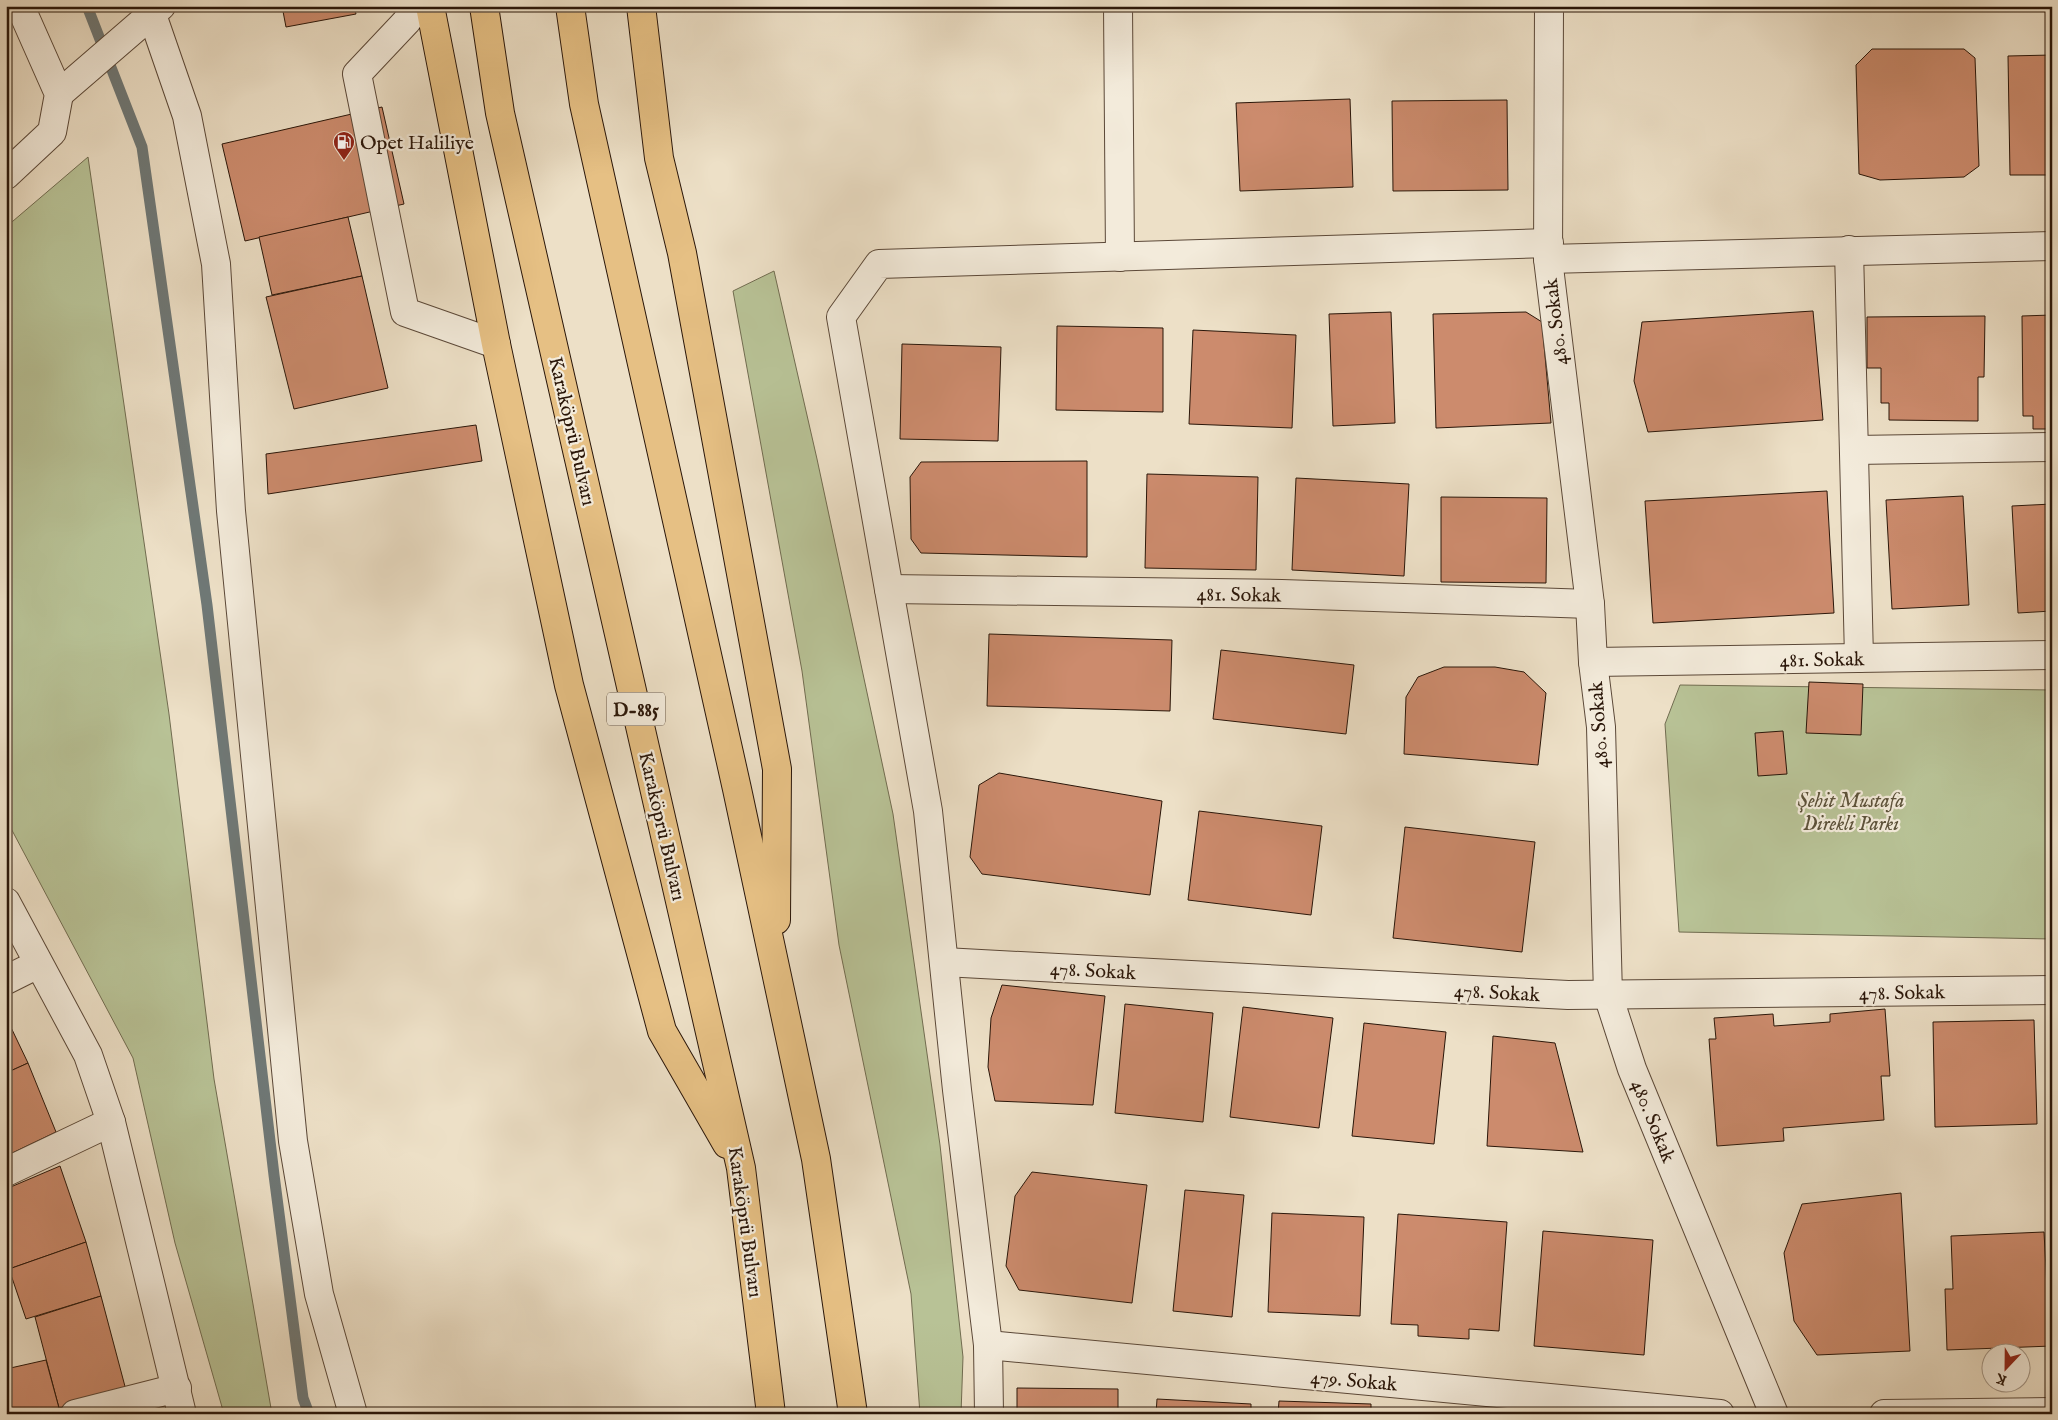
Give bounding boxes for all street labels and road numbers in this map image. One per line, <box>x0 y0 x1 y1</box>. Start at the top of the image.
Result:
street label: 480. Sokak <box>1539 277 1574 367</box>
street label: Karaköprü Bulvarı <box>542 354 601 508</box>
street label: 481. Sokak <box>1196 582 1282 609</box>
street label: 481. Sokak <box>1779 647 1865 674</box>
street label: 480. Sokak <box>1584 680 1615 769</box>
road number: D-885 <box>607 692 665 726</box>
street label: Karaköprü Bulvarı <box>632 749 691 903</box>
street label: 478. Sokak <box>1049 957 1137 986</box>
street label: 478. Sokak <box>1453 979 1541 1008</box>
street label: 478. Sokak <box>1859 980 1946 1007</box>
street label: 480. Sokak <box>1625 1076 1681 1167</box>
street label: Karaköprü Bulvarı <box>722 1145 767 1299</box>
street label: 479. Sokak <box>1309 1365 1399 1398</box>

